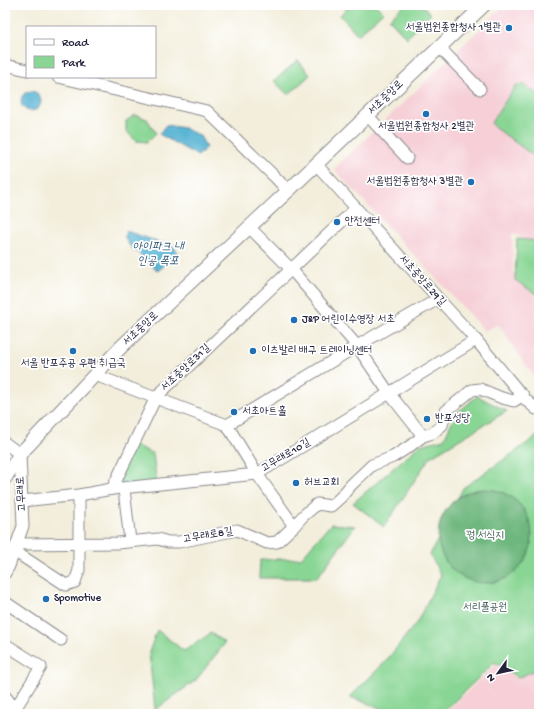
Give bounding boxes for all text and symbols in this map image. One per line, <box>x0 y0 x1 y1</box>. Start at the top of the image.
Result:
place label: 서울법원종합청사 1별관 <box>405 21 501 34</box>
marker: 서울법원종합청사 1별관 <box>504 23 514 33</box>
legend <box>26 26 156 78</box>
text: Road <box>62 37 89 51</box>
text: Park <box>61 57 87 71</box>
street label: 서초중앙로 <box>365 77 406 118</box>
marker: 서울법원종합청사 2별관 <box>421 109 431 119</box>
place label: 서울법원종합청사 2별관 <box>378 120 474 133</box>
place label: 서울법원종합청사 3별관 <box>366 175 463 188</box>
marker: 서울법원종합청사 3별관 <box>466 177 476 187</box>
place label: 안전센터 <box>345 216 380 228</box>
marker: 안전센터 <box>332 217 342 227</box>
water label: 아이파크 내 인공 폭포 <box>132 241 186 269</box>
street label: 서초중앙로29길 <box>396 253 449 309</box>
street label: 서초중앙로 <box>120 309 161 348</box>
place label: J&P 어린이수영장 서초 <box>302 313 395 326</box>
marker: J&P 어린이수영장 서초 <box>289 315 299 325</box>
street label: 서초중앙로31길 <box>158 341 213 394</box>
place label: 이츠발리 배구 트레이닝센터 <box>261 344 372 357</box>
marker: 서울 반포주공 우편 취급국 <box>68 346 78 356</box>
marker: 이츠발리 배구 트레이닝센터 <box>248 346 258 356</box>
place label: 서울 반포주공 우편 취급국 <box>20 357 126 370</box>
place label: 서초아트홀 <box>242 405 286 418</box>
marker: 서초아트홀 <box>229 407 239 417</box>
place label: 반포성당 <box>435 413 471 425</box>
marker: 반포성당 <box>422 414 432 424</box>
street label: 고무래로10길 <box>259 436 313 475</box>
street label: 고무래로 <box>15 476 29 512</box>
place label: 허브교회 <box>304 476 339 489</box>
marker: 허브교회 <box>291 478 301 488</box>
street label: 고무래로8길 <box>182 525 234 546</box>
park label: 꿩 서식지 <box>466 530 504 542</box>
place label: Spomotive <box>54 593 101 605</box>
marker: Spomotive <box>41 594 51 604</box>
park label: 서리풀공원 <box>463 602 507 614</box>
north arrow <box>478 653 518 693</box>
text: N <box>484 671 498 684</box>

